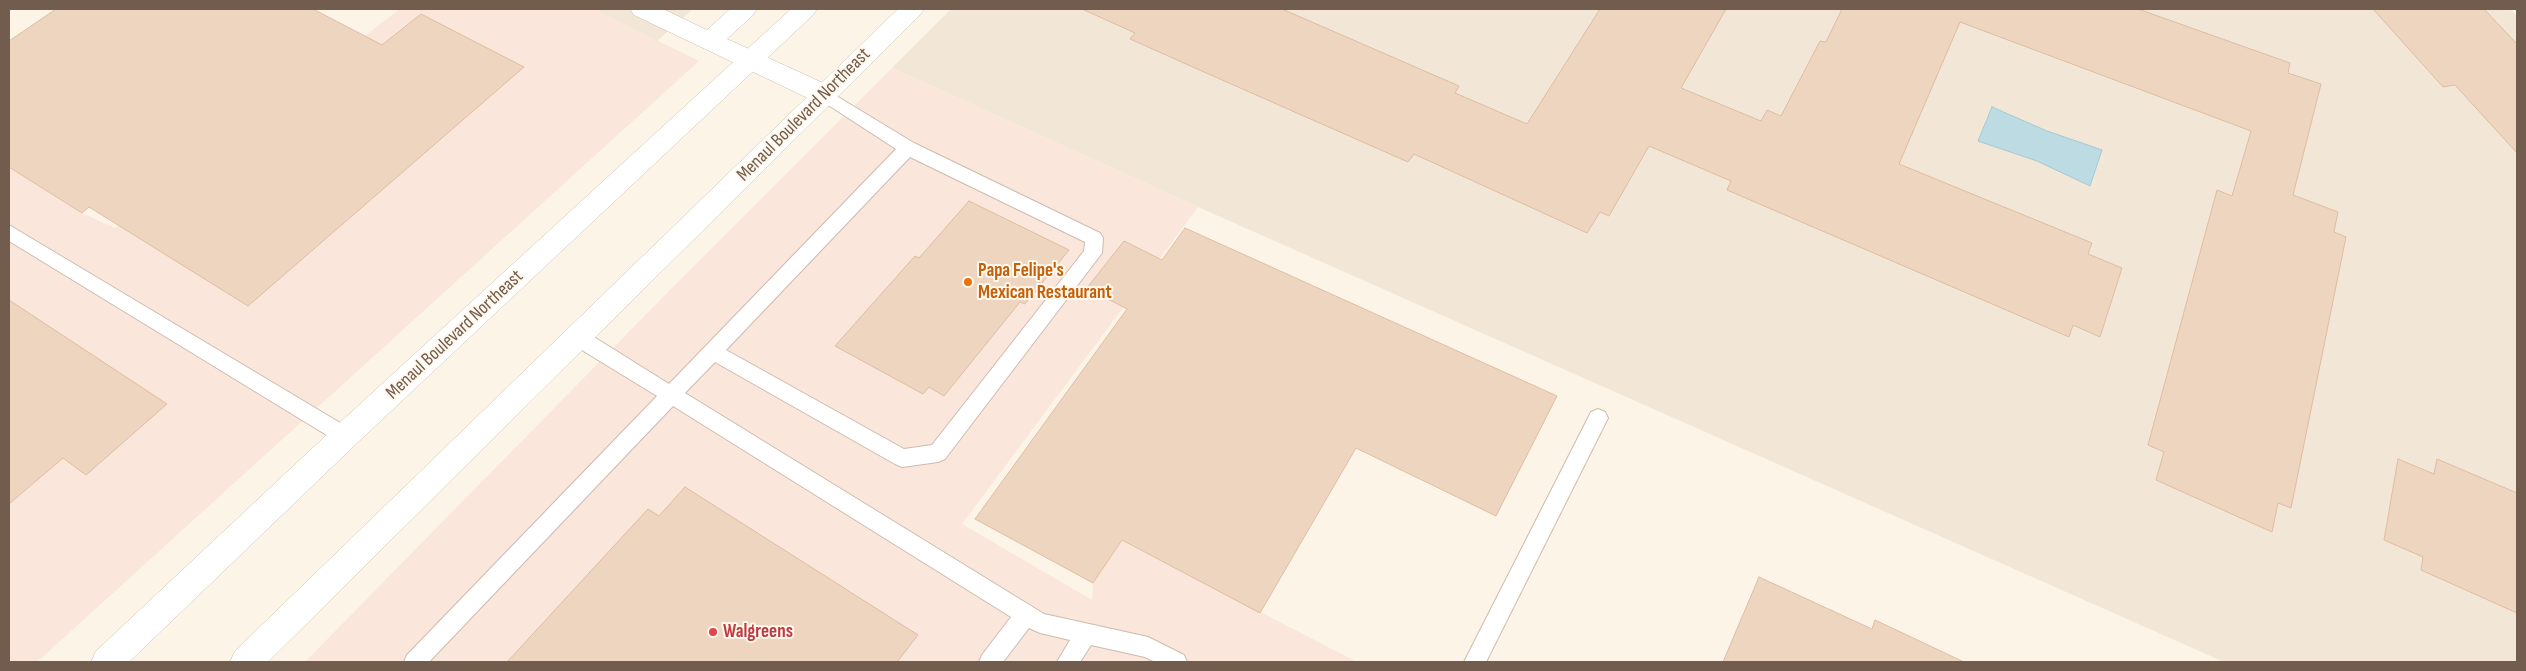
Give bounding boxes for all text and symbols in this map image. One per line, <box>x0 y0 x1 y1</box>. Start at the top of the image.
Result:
street label: Menaul Boulevard Northeast <box>733 44 875 186</box>
place label: Papa Felipe's Mexican Restaurant <box>978 260 1112 304</box>
street label: Menaul Boulevard Northeast <box>382 265 528 405</box>
marker: Papa Felipe's Mexican Restaurant <box>962 276 974 288</box>
place label: Walgreens <box>723 621 793 643</box>
marker: Walgreens <box>707 626 719 638</box>

